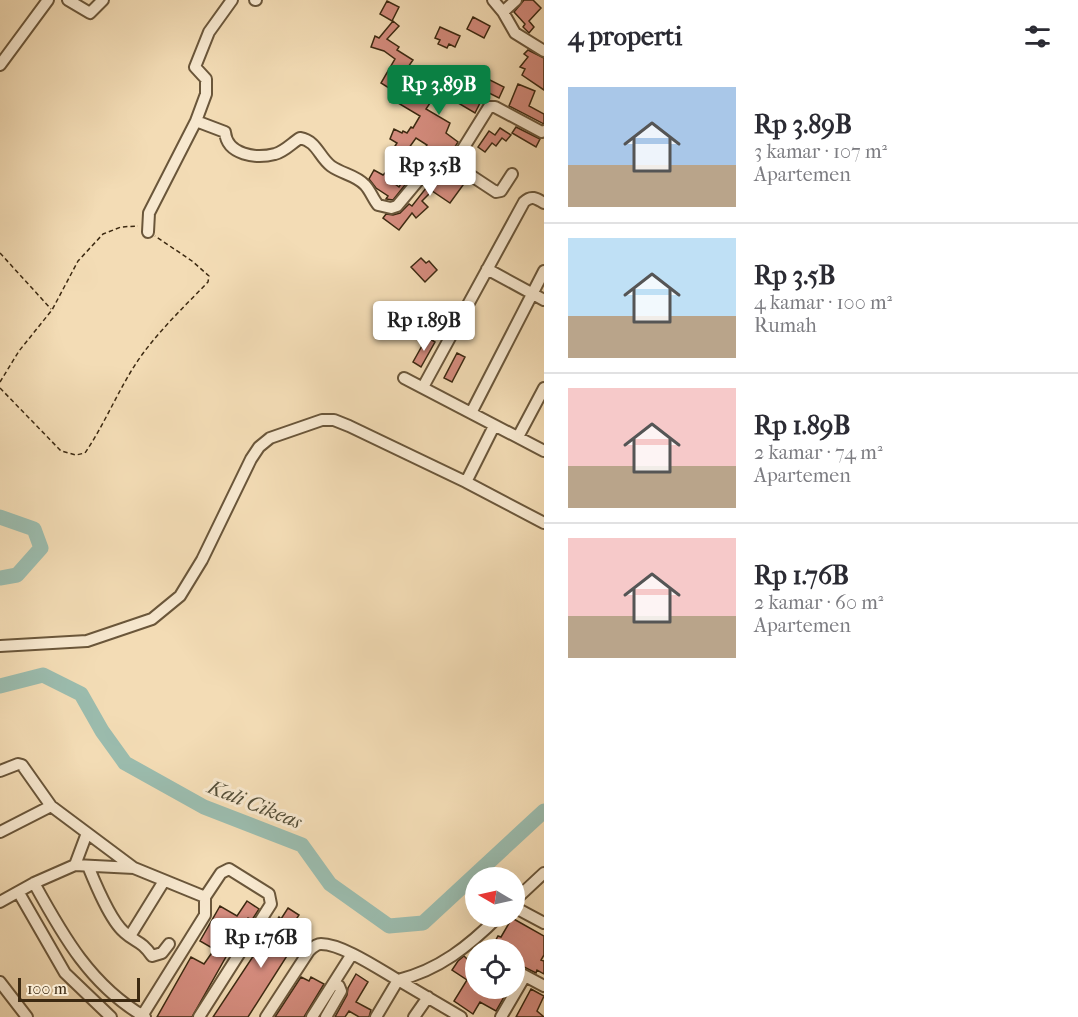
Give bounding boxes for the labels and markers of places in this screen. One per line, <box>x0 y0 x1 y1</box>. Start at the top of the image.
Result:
pin: Rp 3.89B <box>377 65 501 116</box>
pin: Rp 3.5B <box>375 146 485 197</box>
pin: Rp 1.89B <box>362 301 486 352</box>
pin: Rp 1.76B <box>199 918 323 969</box>

